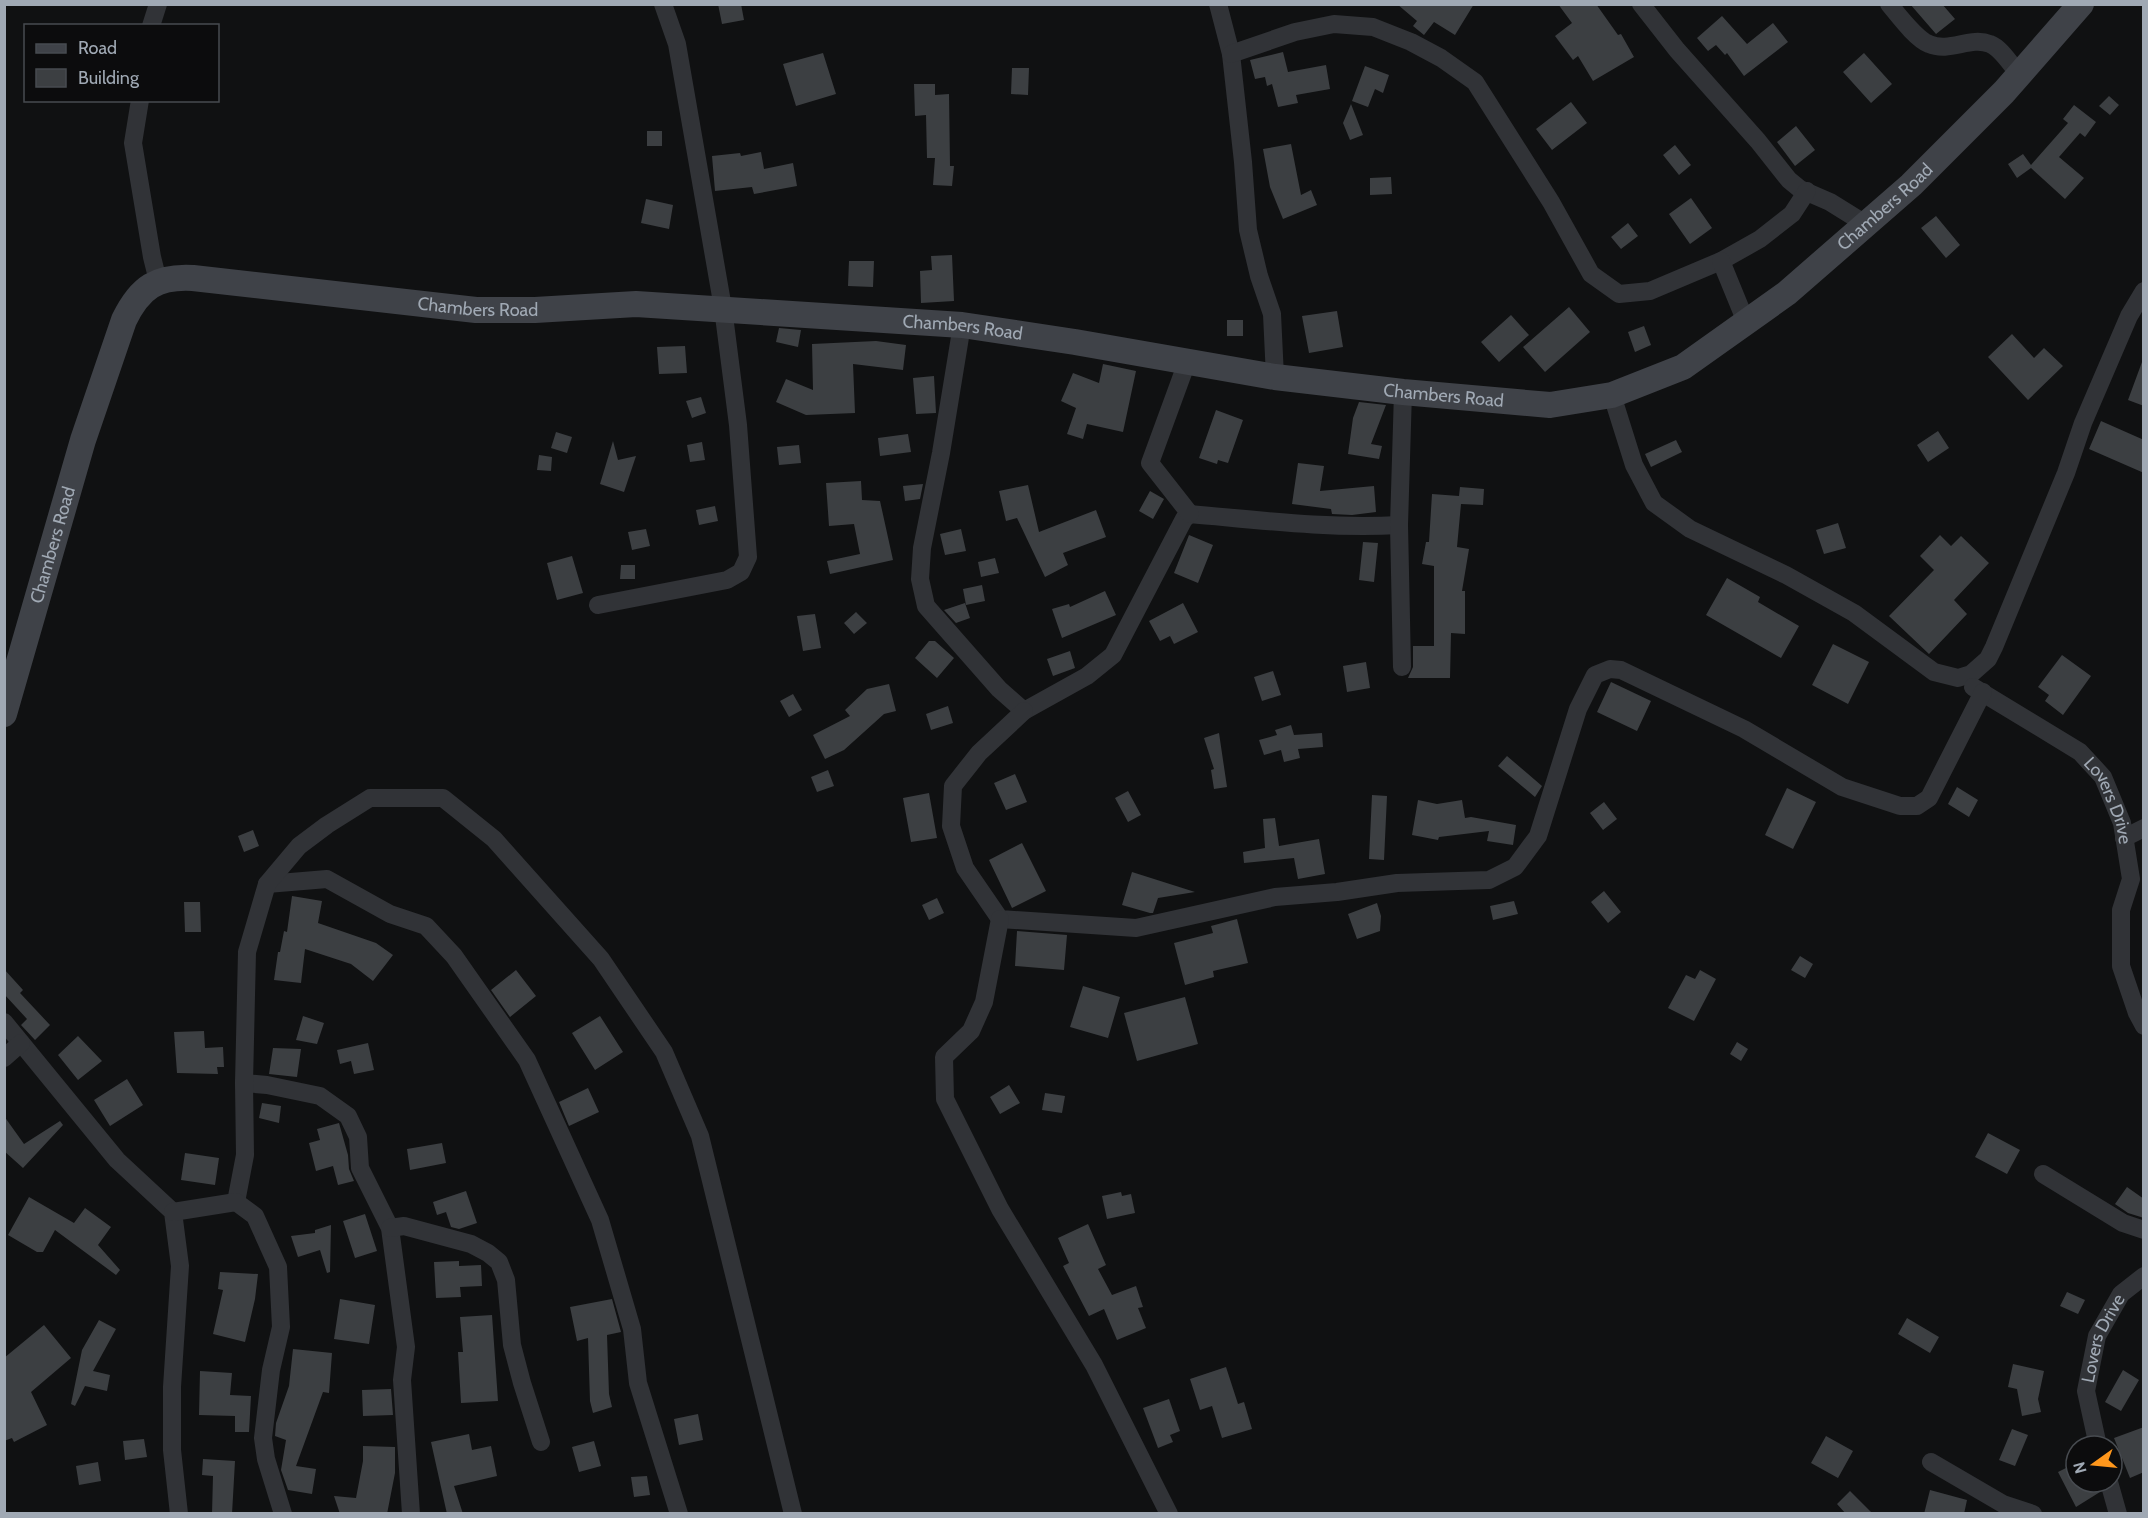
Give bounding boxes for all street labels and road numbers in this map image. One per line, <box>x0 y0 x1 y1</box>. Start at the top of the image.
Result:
street label: Chambers Road <box>1833 159 1937 255</box>
street label: Chambers Road <box>417 292 538 321</box>
street label: Chambers Road <box>902 310 1024 345</box>
street label: Chambers Road <box>1382 379 1505 412</box>
street label: Chambers Road <box>25 484 80 606</box>
street label: Lovers Drive <box>2079 752 2136 846</box>
street label: Lovers Drive <box>2077 1290 2130 1385</box>

